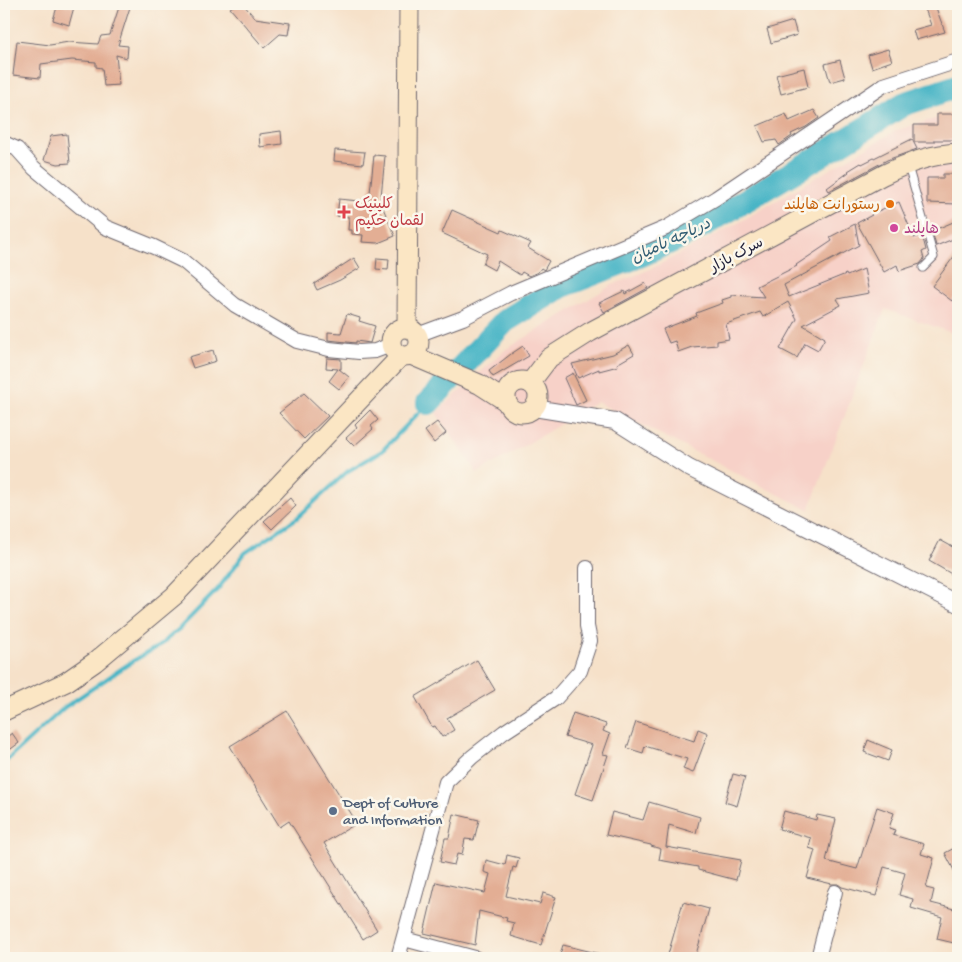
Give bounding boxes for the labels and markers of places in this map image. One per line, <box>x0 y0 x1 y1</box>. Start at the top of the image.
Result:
place label: کلینیک لقمان حکیم <box>355 196 424 232</box>
place label: رستورانت هایلند <box>784 197 880 215</box>
marker: رستورانت هایلند <box>884 198 896 210</box>
marker: کلینیک لقمان حکیم <box>337 205 351 219</box>
place label: هایلند <box>904 221 939 239</box>
marker: هایلند <box>888 222 900 234</box>
place label: Dept of Culture and Information <box>342 795 442 830</box>
marker: Dept of Culture and Information <box>327 805 339 817</box>

